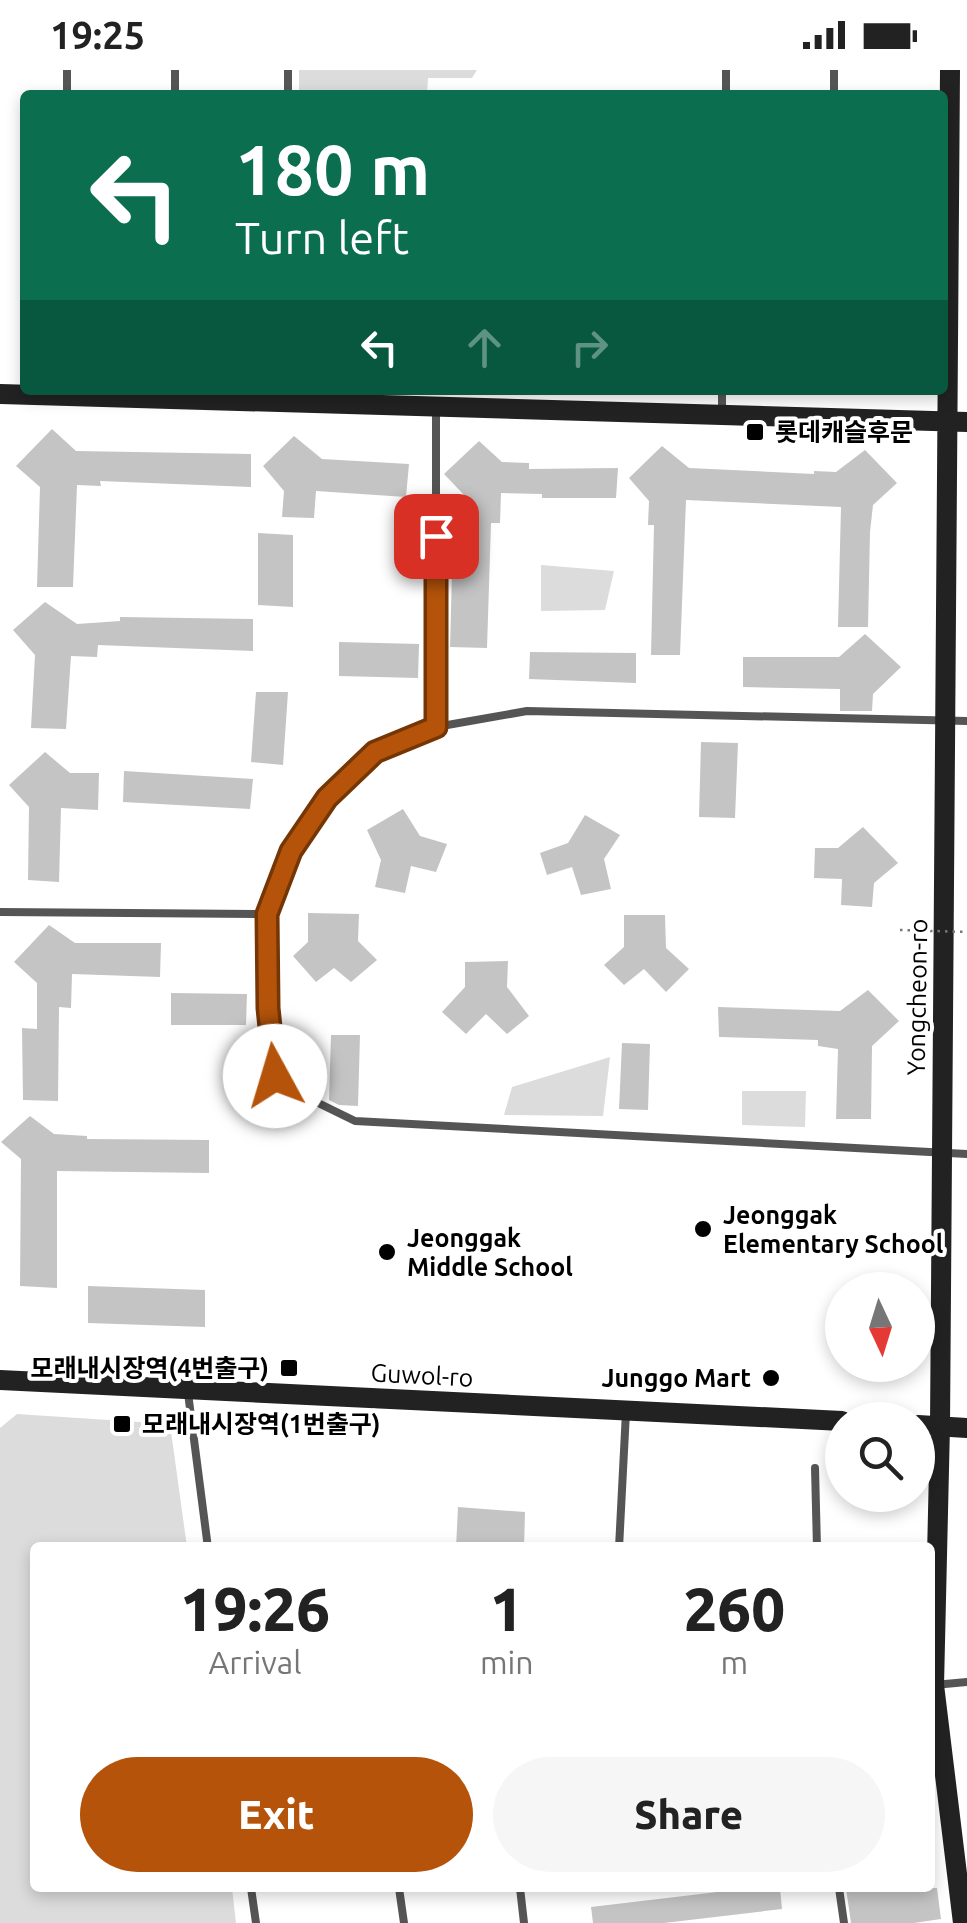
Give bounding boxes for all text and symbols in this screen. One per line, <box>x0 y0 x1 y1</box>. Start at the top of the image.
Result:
text: 19:25 <box>50 14 145 56</box>
icon: left <box>70 130 200 260</box>
text: 180 m <box>235 130 430 208</box>
text: Turn left <box>235 212 409 263</box>
icon: left <box>352 320 407 375</box>
icon: ahead <box>457 320 512 375</box>
icon: right <box>562 320 617 375</box>
place label: 롯데캐슬후문 <box>775 418 913 446</box>
marker: 롯데캐슬후문 <box>744 421 766 443</box>
pin <box>394 494 479 579</box>
icon: arrive <box>409 509 464 564</box>
street label: Yongcheon-ro <box>902 918 932 1076</box>
position arrow <box>223 1024 327 1128</box>
place label: Jeonggak Elementary School <box>723 1201 944 1258</box>
marker: Jeonggak Elementary School <box>692 1218 714 1240</box>
place label: Jeonggak Middle School <box>407 1224 573 1281</box>
marker: Jeonggak Middle School <box>376 1241 398 1263</box>
north arrow <box>825 1272 935 1382</box>
map controls <box>825 1272 935 1512</box>
place label: 모래내시장역(4번출구) <box>31 1354 269 1382</box>
marker: 모래내시장역(4번출구) <box>278 1357 300 1379</box>
street label: Guwol-ro <box>370 1358 474 1392</box>
place label: Junggo Mart <box>601 1364 751 1392</box>
marker: Junggo Mart <box>760 1367 782 1389</box>
button: search <box>825 1402 935 1512</box>
place label: 모래내시장역(1번출구) <box>142 1410 380 1438</box>
marker: 모래내시장역(1번출구) <box>111 1413 133 1435</box>
text: 19:26 <box>180 1575 330 1642</box>
text: 1 <box>490 1575 524 1642</box>
text: 260 <box>684 1575 785 1642</box>
text: Arrival <box>208 1644 302 1680</box>
text: min <box>480 1644 534 1680</box>
text: m <box>720 1644 748 1680</box>
button: Exit <box>80 1757 473 1872</box>
button: Share <box>493 1757 885 1872</box>

